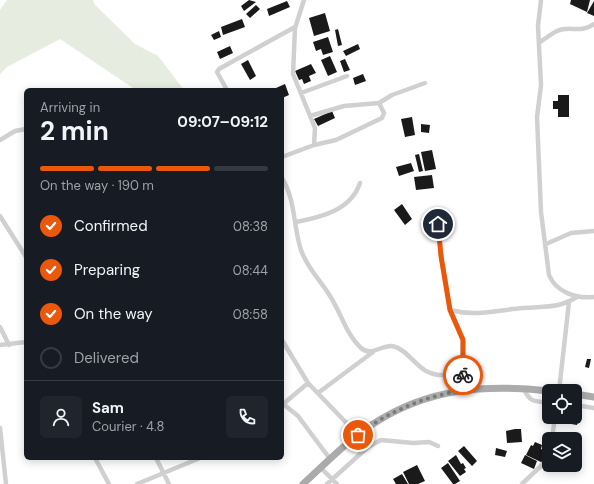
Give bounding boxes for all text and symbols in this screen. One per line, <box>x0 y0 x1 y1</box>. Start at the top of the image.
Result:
text: Arriving in <box>40 99 100 116</box>
text: 09:07–09:12 <box>177 112 268 132</box>
text: 2 min <box>40 114 109 148</box>
text: On the way · 190 m <box>40 177 154 194</box>
pin <box>421 207 455 241</box>
icon: home <box>427 213 449 235</box>
icon: check <box>40 215 62 237</box>
text: Confirmed <box>74 216 148 236</box>
text: 08:38 <box>233 218 268 235</box>
icon: check <box>40 259 62 281</box>
text: Preparing <box>74 260 140 280</box>
text: 08:44 <box>233 262 268 279</box>
icon: check <box>40 303 62 325</box>
text: On the way <box>74 304 153 324</box>
text: 08:58 <box>233 306 268 323</box>
text: Delivered <box>74 348 139 368</box>
courier <box>443 355 483 395</box>
icon: bike <box>452 364 474 386</box>
map controls <box>542 384 582 472</box>
button: locate <box>542 384 582 424</box>
button: person <box>40 396 82 438</box>
button: phone <box>226 396 268 438</box>
text: Sam <box>92 398 124 418</box>
text: Courier · 4.8 <box>92 418 164 435</box>
pin <box>341 418 375 452</box>
icon: bag <box>347 424 369 446</box>
button: layers <box>542 432 582 472</box>

